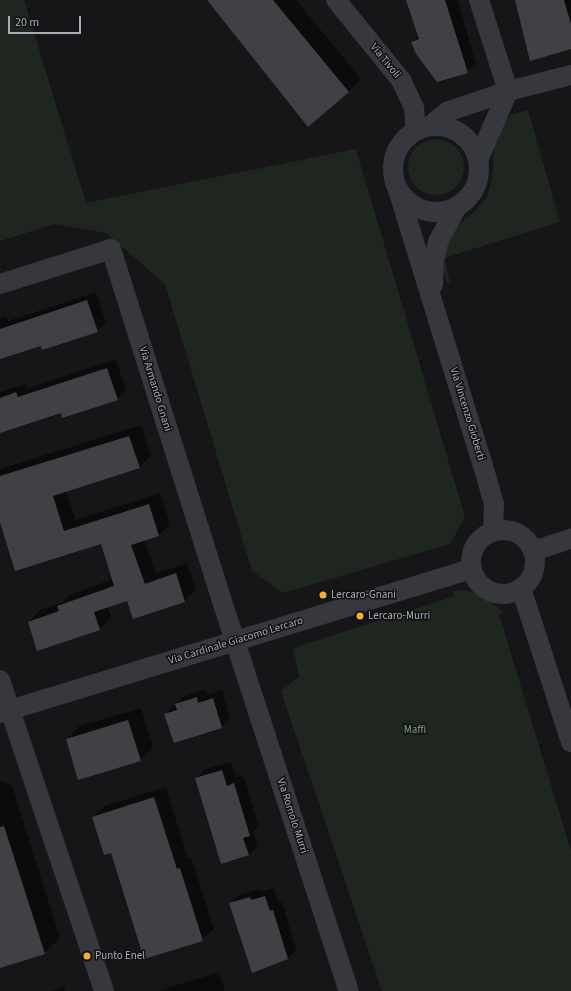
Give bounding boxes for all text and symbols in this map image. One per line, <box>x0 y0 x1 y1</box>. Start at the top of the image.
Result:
scale bar <box>10 8 83 34</box>
text: 20 m <box>15 14 39 31</box>
street label: Via Tivoli <box>367 41 403 81</box>
street label: Via Armando Gnani <box>136 345 174 433</box>
street label: Via Vincenzo Gioberti <box>447 366 487 462</box>
place label: Lercaro-Gnani <box>331 588 396 602</box>
marker: Lercaro-Gnani <box>318 590 328 600</box>
place label: Lercaro-Murri <box>368 609 430 623</box>
marker: Lercaro-Murri <box>355 611 365 621</box>
street label: Via Cardinale Giacomo Lercaro <box>167 614 305 668</box>
park label: Maffi <box>404 723 426 737</box>
street label: Via Romolo Murri <box>274 777 310 855</box>
place label: Punto Enel <box>95 949 145 963</box>
marker: Punto Enel <box>82 951 92 961</box>

